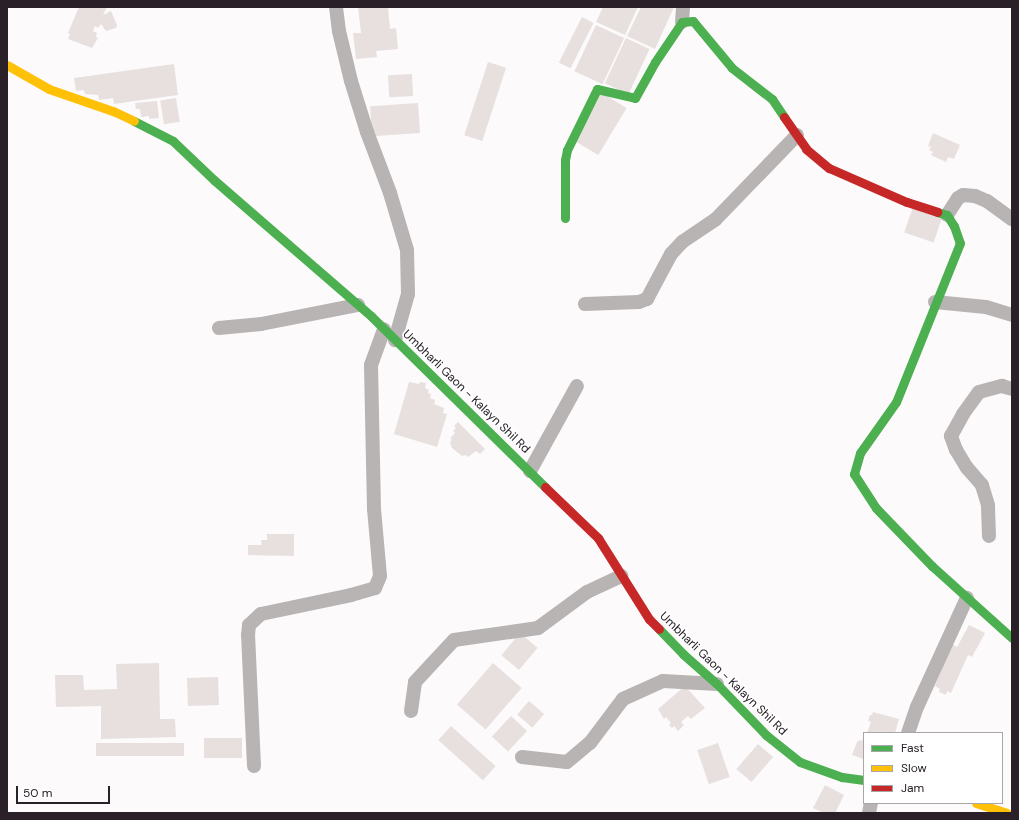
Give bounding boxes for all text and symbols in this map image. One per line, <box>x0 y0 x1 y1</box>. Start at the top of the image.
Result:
street label: Umbharli Gaon - Kalayn Shil Rd <box>399 327 533 457</box>
street label: Umbharli Gaon - Kalayn Shil Rd <box>656 609 790 739</box>
legend <box>863 732 1003 804</box>
text: Fast <box>901 740 924 756</box>
text: Slow <box>901 760 927 776</box>
scale bar <box>18 778 112 804</box>
text: Jam <box>901 780 924 796</box>
text: 50 m <box>23 785 52 801</box>

